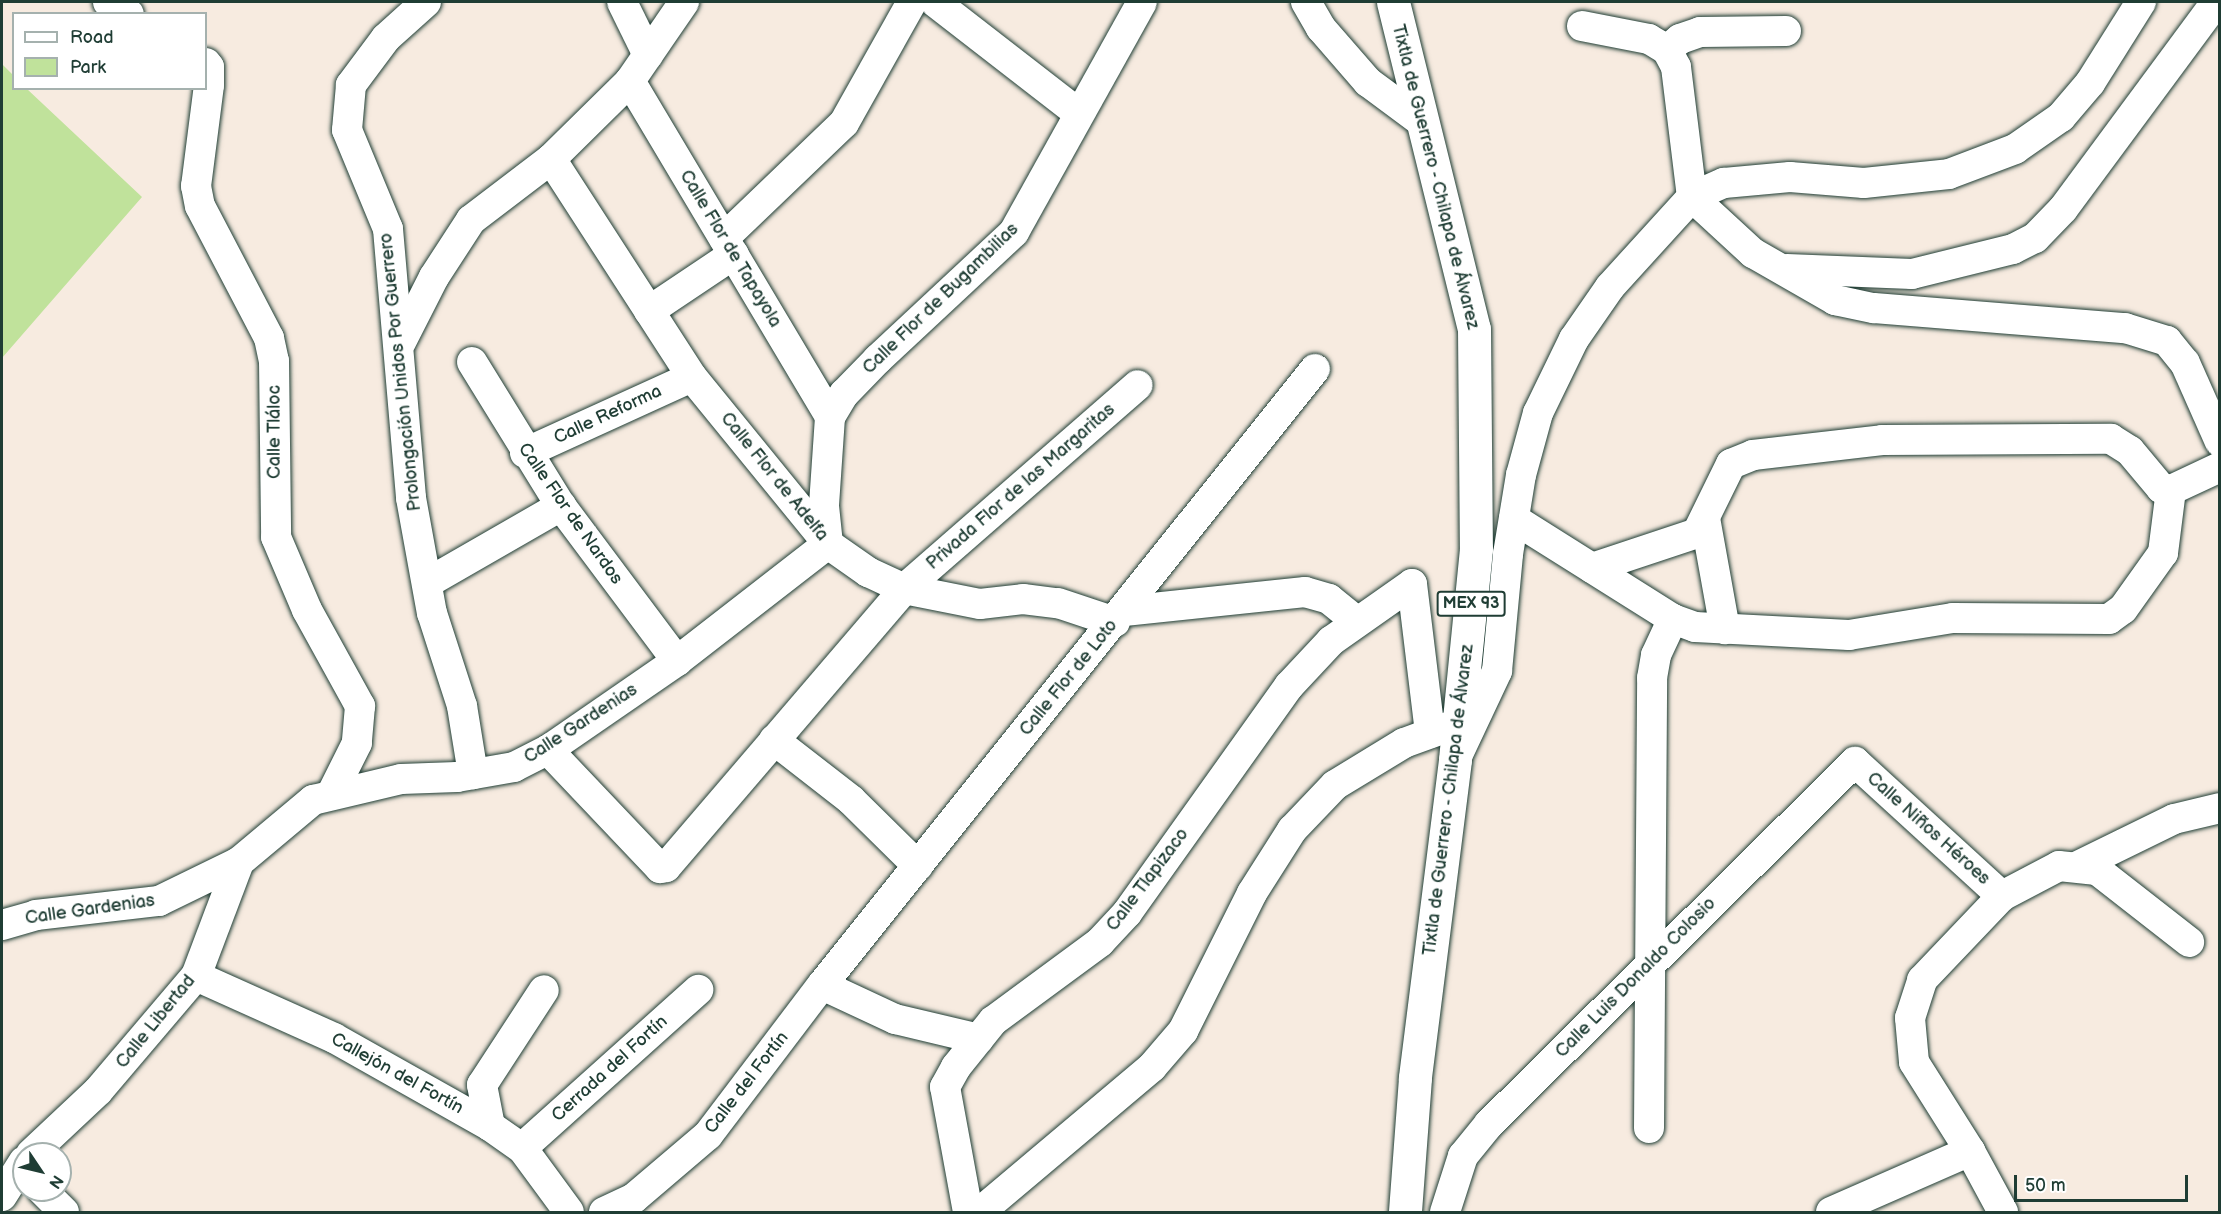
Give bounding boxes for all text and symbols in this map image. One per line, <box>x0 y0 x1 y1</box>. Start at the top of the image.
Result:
legend <box>12 12 207 90</box>
street label: Tixtla de Guerrero - Chilapa de Álvarez <box>1386 22 1484 332</box>
text: Road <box>70 27 114 48</box>
text: Park <box>70 57 106 78</box>
street label: Calle Flor de Tapayola <box>674 166 786 332</box>
street label: Calle Flor de Bugambilias <box>859 219 1023 379</box>
street label: Prolongación Unidos Por Guerrero <box>376 232 426 512</box>
street label: Calle Reforma <box>551 381 665 449</box>
street label: Calle Tláloc <box>264 385 286 479</box>
street label: Privada Flor de las Margaritas <box>922 399 1120 575</box>
street label: Calle Flor de Adelfa <box>716 408 832 546</box>
street label: Calle Flor de Nardos <box>513 439 627 589</box>
road number: MEX 93 <box>1436 591 1506 617</box>
street label: Calle Flor de Loto <box>1015 615 1123 741</box>
street label: Tixtla de Guerrero - Chilapa de Álvarez <box>1419 642 1479 958</box>
street label: Calle Gardenias <box>520 679 642 769</box>
street label: Calle Niños Héroes <box>1862 768 1994 890</box>
street label: Calle Tlapizaco <box>1102 824 1194 936</box>
street label: Calle Gardenias <box>24 890 156 930</box>
street label: Calle Luis Donaldo Colosio <box>1551 893 1721 1063</box>
street label: Calle Libertad <box>112 971 200 1073</box>
street label: Cerrada del Fortín <box>548 1011 672 1127</box>
street label: Calle del Fortín <box>701 1028 793 1138</box>
street label: Callejón del Fortín <box>327 1029 467 1119</box>
north arrow <box>12 1142 72 1202</box>
scale bar <box>2017 1163 2191 1201</box>
text: N <box>44 1171 67 1192</box>
text: 50 m <box>2025 1175 2066 1196</box>

